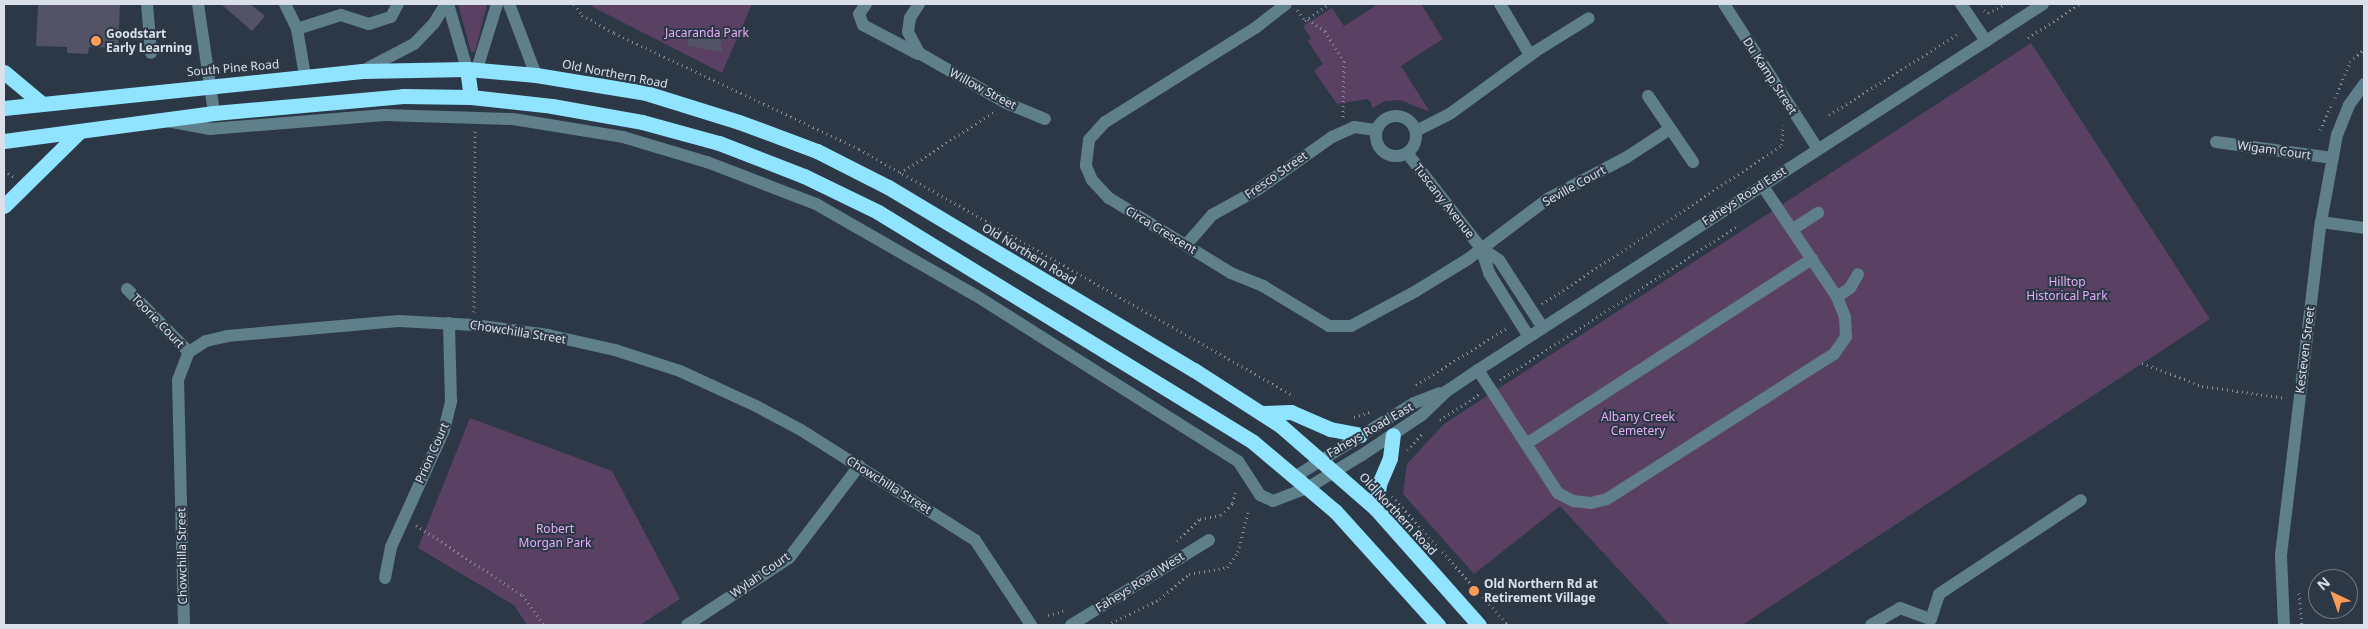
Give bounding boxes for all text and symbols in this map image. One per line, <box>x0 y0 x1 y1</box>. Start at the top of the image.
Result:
park label: Jacaranda Park <box>665 26 749 40</box>
place label: Goodstart Early Learning <box>106 27 192 55</box>
marker: Goodstart Early Learning <box>90 35 102 47</box>
street label: Du Kamp Street <box>1740 35 1800 117</box>
street label: South Pine Road <box>186 57 280 79</box>
street label: Old Northern Road <box>561 57 669 91</box>
street label: Willow Street <box>947 65 1019 113</box>
street label: Wigam Court <box>2236 138 2312 162</box>
street label: Fresco Street <box>1242 148 1310 202</box>
street label: Tuscany Avenue <box>1410 161 1478 241</box>
street label: Seville Court <box>1540 163 1608 209</box>
street label: Faheys Road East <box>1699 163 1789 229</box>
street label: Circa Crescent <box>1123 203 1199 257</box>
street label: Old Northern Road <box>979 220 1079 288</box>
park label: Hilltop Historical Park <box>2026 275 2108 303</box>
street label: Toorie Court <box>129 291 187 351</box>
street label: Kesteven Street <box>2293 306 2317 394</box>
street label: Chowchilla Street <box>469 317 567 347</box>
street label: Faheys Road East <box>1324 399 1416 461</box>
park label: Albany Creek Cemetery <box>1601 410 1675 438</box>
street label: Prion Court <box>412 421 452 485</box>
street label: Chowchilla Street <box>844 453 934 517</box>
street label: Old Northern Road <box>1356 470 1440 558</box>
street label: Chowchilla Street <box>174 507 190 605</box>
park label: Robert Morgan Park <box>519 522 591 550</box>
street label: Wylah Court <box>728 549 792 601</box>
street label: Faheys Road West <box>1093 549 1187 615</box>
north arrow <box>2308 569 2358 619</box>
text: N <box>2313 572 2334 594</box>
place label: Old Northern Rd at Retirement Village <box>1484 577 1598 605</box>
marker: Old Northern Rd at Retirement Village <box>1468 585 1480 597</box>

